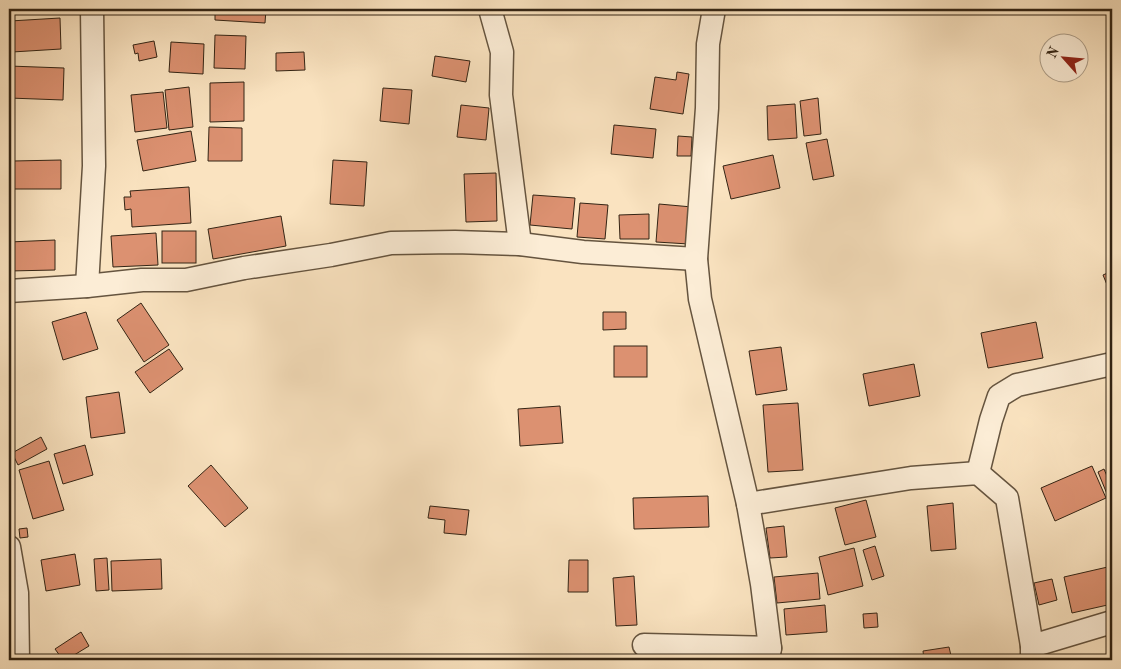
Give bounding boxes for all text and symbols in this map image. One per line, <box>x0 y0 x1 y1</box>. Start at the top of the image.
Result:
north arrow <box>1038 32 1088 82</box>
text: N <box>1045 44 1062 60</box>

